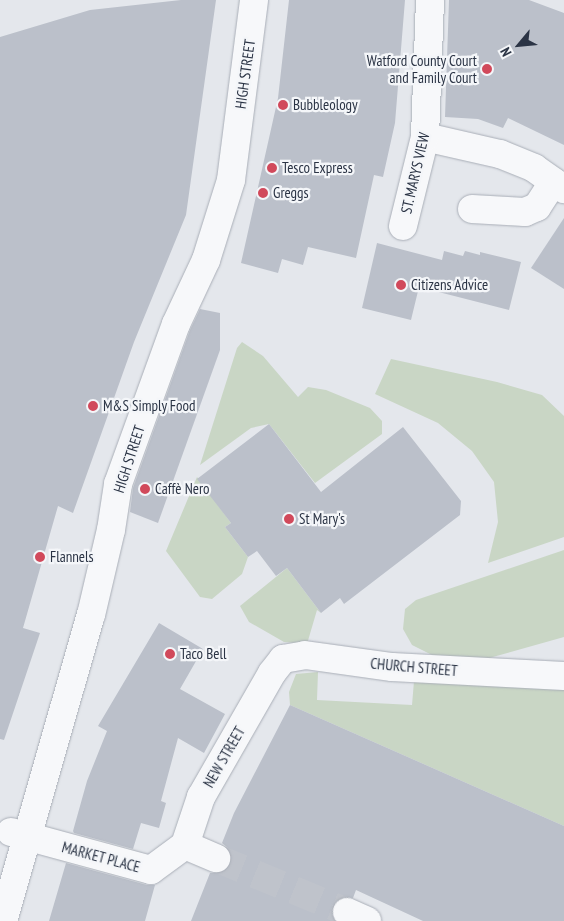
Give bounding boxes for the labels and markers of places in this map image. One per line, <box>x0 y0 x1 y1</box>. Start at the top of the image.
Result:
place label: Watford County Court and Family Court <box>366 51 477 86</box>
marker: Watford County Court and Family Court <box>481 63 493 75</box>
place label: Bubbleology <box>293 96 358 114</box>
marker: Bubbleology <box>277 99 289 111</box>
place label: Tesco Express <box>282 159 353 177</box>
marker: Tesco Express <box>266 162 278 174</box>
place label: Greggs <box>273 184 309 202</box>
marker: Greggs <box>257 187 269 199</box>
place label: Citizens Advice <box>411 276 489 294</box>
marker: Citizens Advice <box>395 279 407 291</box>
place label: M&S Simply Food <box>103 397 196 415</box>
marker: M&S Simply Food <box>87 400 99 412</box>
place label: Caffè Nero <box>155 480 209 498</box>
marker: Caffè Nero <box>139 483 151 495</box>
place label: St Mary's <box>299 510 345 528</box>
marker: St Mary's <box>283 513 295 525</box>
place label: Flannels <box>50 548 94 566</box>
marker: Flannels <box>34 551 46 563</box>
place label: Taco Bell <box>180 645 226 663</box>
marker: Taco Bell <box>164 648 176 660</box>

